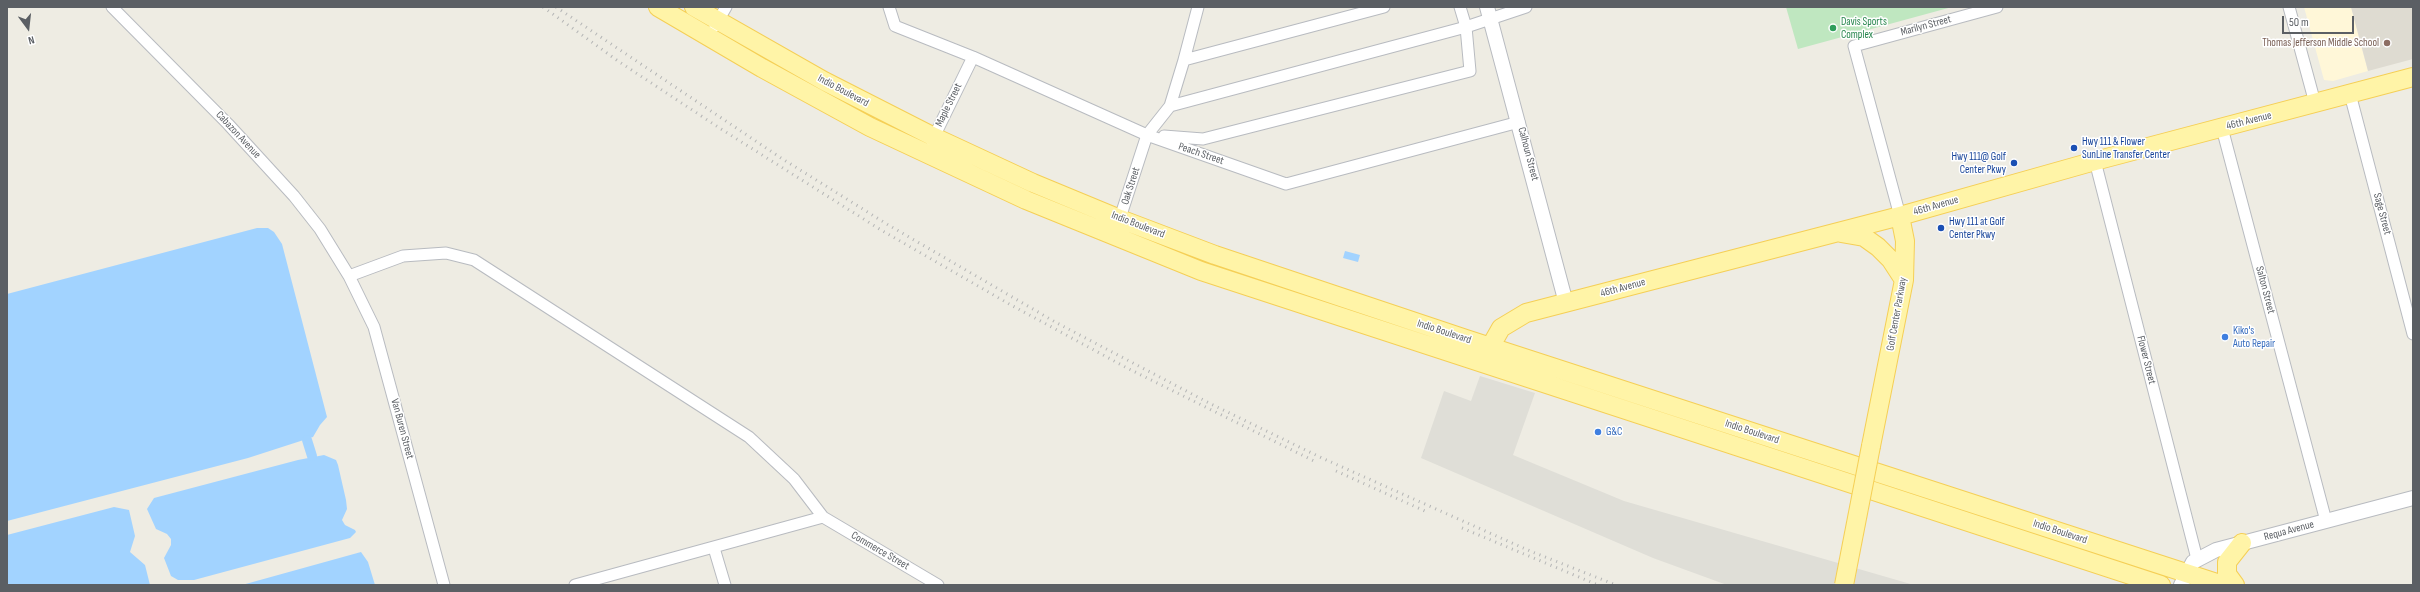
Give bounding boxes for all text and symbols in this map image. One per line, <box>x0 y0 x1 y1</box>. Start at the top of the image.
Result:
north arrow <box>8 8 48 48</box>
scale bar <box>2284 8 2356 34</box>
street label: Marilyn Street <box>1899 13 1953 39</box>
place label: Davis Sports Complex <box>1841 15 1887 41</box>
text: 50 m <box>2289 15 2309 30</box>
marker: Davis Sports Complex <box>1828 23 1838 33</box>
text: N <box>27 33 36 47</box>
place label: Thomas Jefferson Middle School <box>2262 36 2379 50</box>
marker: Thomas Jefferson Middle School <box>2382 38 2392 48</box>
street label: Indio Boulevard <box>815 72 871 110</box>
street label: Maple Street <box>933 81 965 129</box>
street label: Cabazon Avenue <box>213 109 263 161</box>
street label: 46th Avenue <box>2225 109 2273 133</box>
street label: Calhoun Street <box>1515 126 1541 182</box>
place label: Hwy 111 & Flower SunLine Transfer Center <box>2082 135 2170 161</box>
street label: Peach Street <box>1176 140 1226 168</box>
marker: Hwy 111 & Flower SunLine Transfer Center <box>2069 143 2079 153</box>
place label: Hwy 111@ Golf Center Pkwy <box>1951 150 2006 176</box>
marker: Hwy 111@ Golf Center Pkwy <box>2009 158 2019 168</box>
street label: Oak Street <box>1119 166 1143 206</box>
street label: Sage Street <box>2370 192 2394 236</box>
street label: 46th Avenue <box>1912 193 1960 219</box>
street label: Indio Boulevard <box>1109 209 1167 241</box>
place label: Hwy 111 at Golf Center Pkwy <box>1949 215 2005 241</box>
marker: Hwy 111 at Golf Center Pkwy <box>1936 223 1946 233</box>
street label: Salton Street <box>2252 265 2278 315</box>
street label: 46th Avenue <box>1599 276 1647 300</box>
street label: Golf Center Parkway <box>1884 276 1910 352</box>
street label: Indio Boulevard <box>1415 317 1473 347</box>
place label: Kiko's Auto Repair <box>2233 324 2275 350</box>
marker: Kiko's Auto Repair <box>2220 332 2230 342</box>
street label: Flower Street <box>2134 334 2158 386</box>
street label: Van Buren Street <box>388 397 416 461</box>
street label: Indio Boulevard <box>1723 417 1781 447</box>
place label: G&C <box>1606 425 1622 439</box>
marker: G&C <box>1593 427 1603 437</box>
street label: Indio Boulevard <box>2031 517 2089 547</box>
street label: Requa Avenue <box>2262 518 2316 544</box>
street label: Commerce Street <box>849 529 911 573</box>

